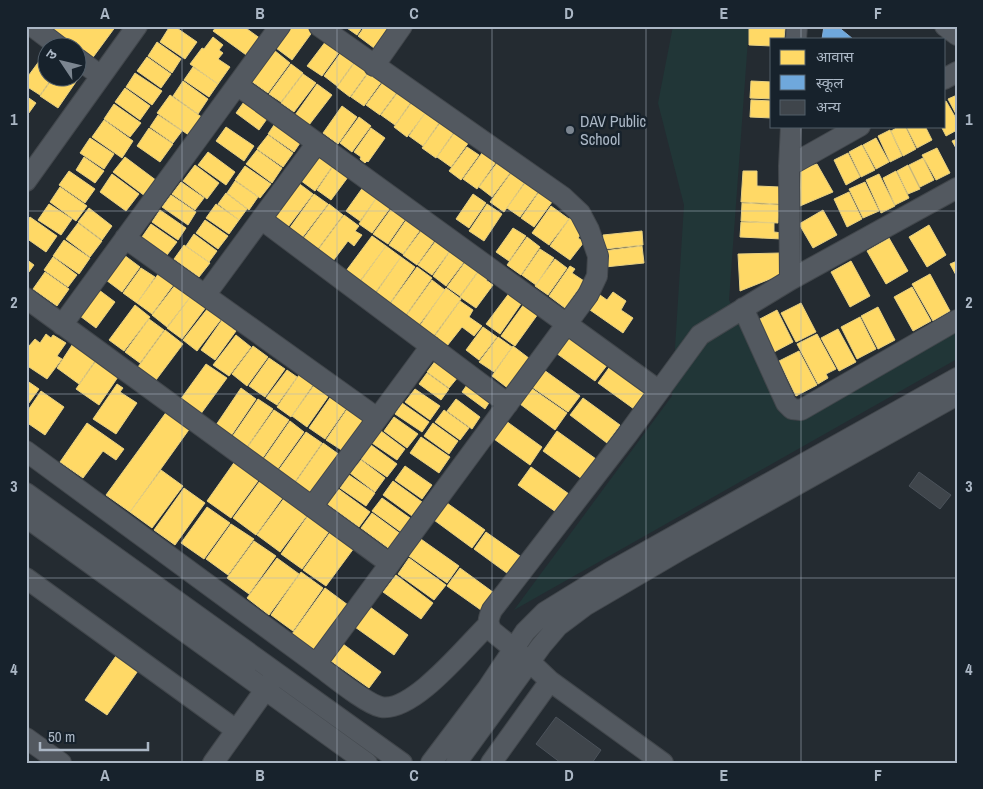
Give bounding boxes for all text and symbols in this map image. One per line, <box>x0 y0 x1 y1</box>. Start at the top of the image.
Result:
text: A <box>100 2 110 24</box>
text: B <box>255 2 265 24</box>
text: C <box>409 2 419 24</box>
text: D <box>564 2 574 24</box>
text: E <box>720 2 729 24</box>
text: F <box>874 2 882 24</box>
north arrow <box>38 38 88 88</box>
legend <box>770 38 946 128</box>
text: उ <box>42 45 62 63</box>
text: आवास <box>816 46 855 67</box>
text: स्कूल <box>816 72 844 93</box>
text: अन्य <box>816 96 841 117</box>
text: 1 <box>10 108 18 130</box>
text: 1 <box>965 108 973 130</box>
place label: DAV Public School <box>580 110 647 150</box>
marker: DAV Public School <box>564 124 576 136</box>
text: 2 <box>10 291 18 313</box>
text: 2 <box>965 291 973 313</box>
text: 3 <box>10 475 18 497</box>
text: 3 <box>965 475 973 497</box>
text: 4 <box>10 658 18 680</box>
text: 4 <box>965 658 973 680</box>
scale bar <box>40 719 148 751</box>
text: 50 m <box>48 726 75 747</box>
text: A <box>100 764 110 786</box>
text: B <box>255 764 265 786</box>
text: C <box>409 764 419 786</box>
text: D <box>564 764 574 786</box>
text: E <box>720 764 729 786</box>
text: F <box>874 764 882 786</box>

